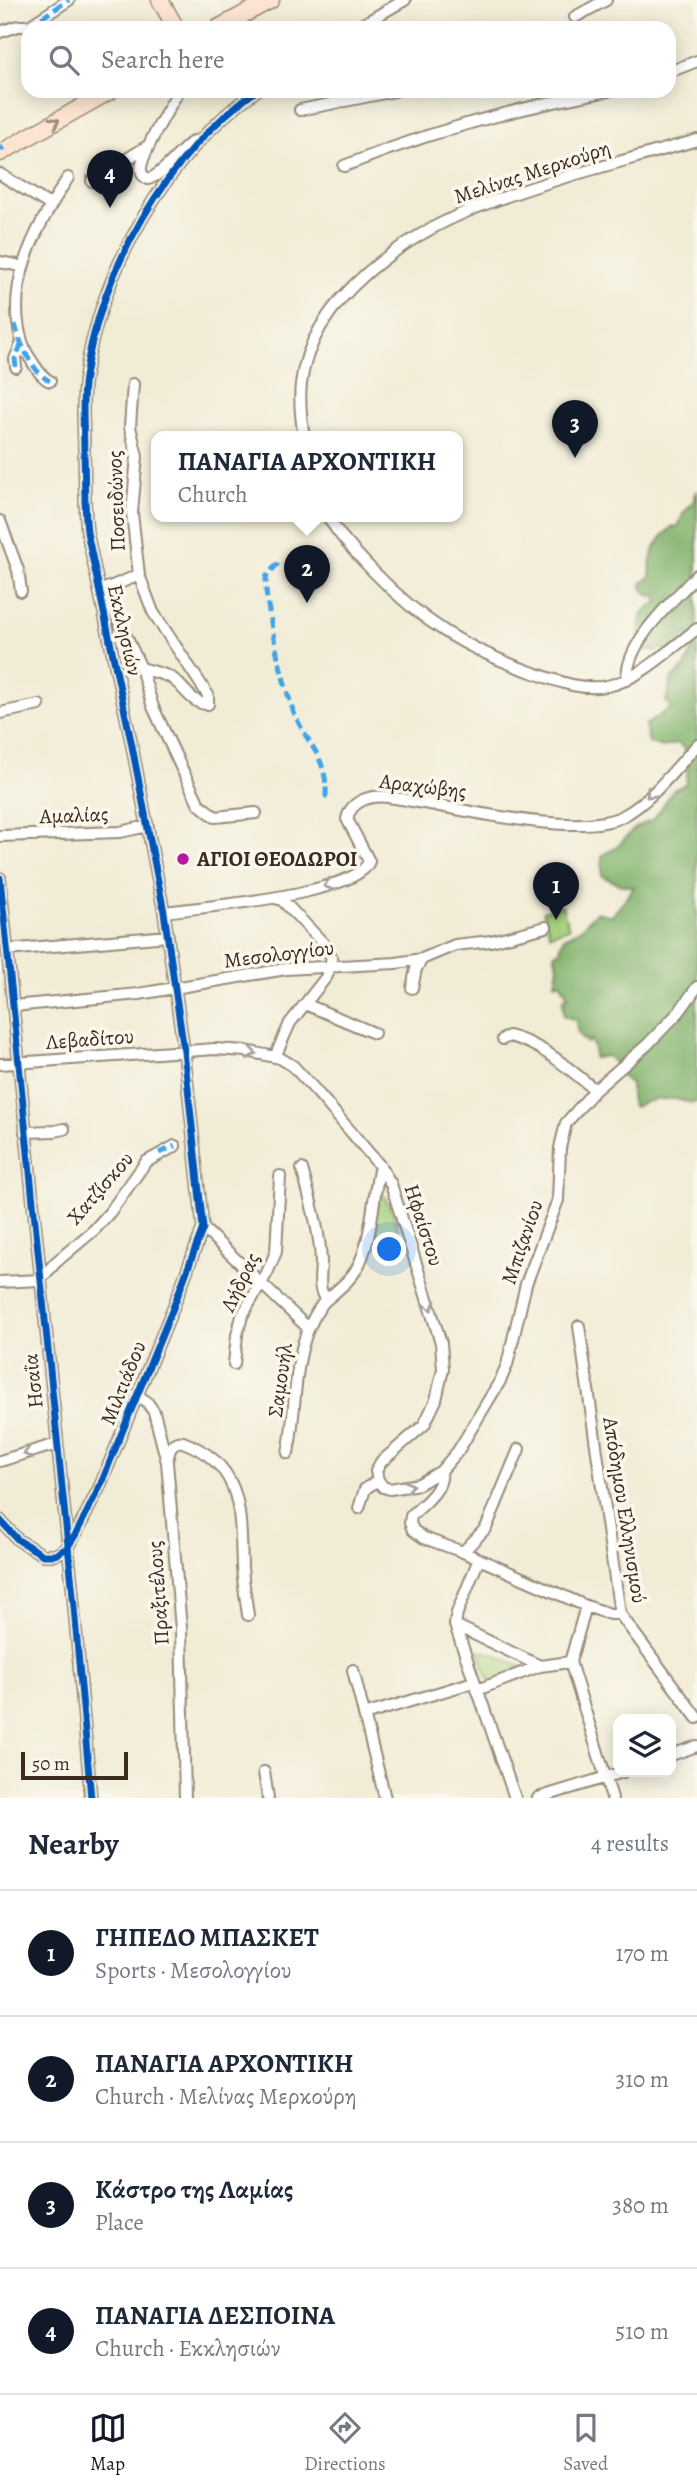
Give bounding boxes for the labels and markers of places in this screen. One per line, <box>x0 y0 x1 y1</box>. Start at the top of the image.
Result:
pin: 4 <box>87 150 133 208</box>
pin: 3 <box>552 400 598 458</box>
pin: 2 <box>284 545 330 603</box>
place label: ΑΓΙΟΙ ΘΕΟΔΩΡΟΙ <box>196 845 358 873</box>
marker: ΑΓΙΟΙ ΘΕΟΔΩΡΟΙ <box>175 851 191 867</box>
pin: 1 <box>533 862 579 920</box>

